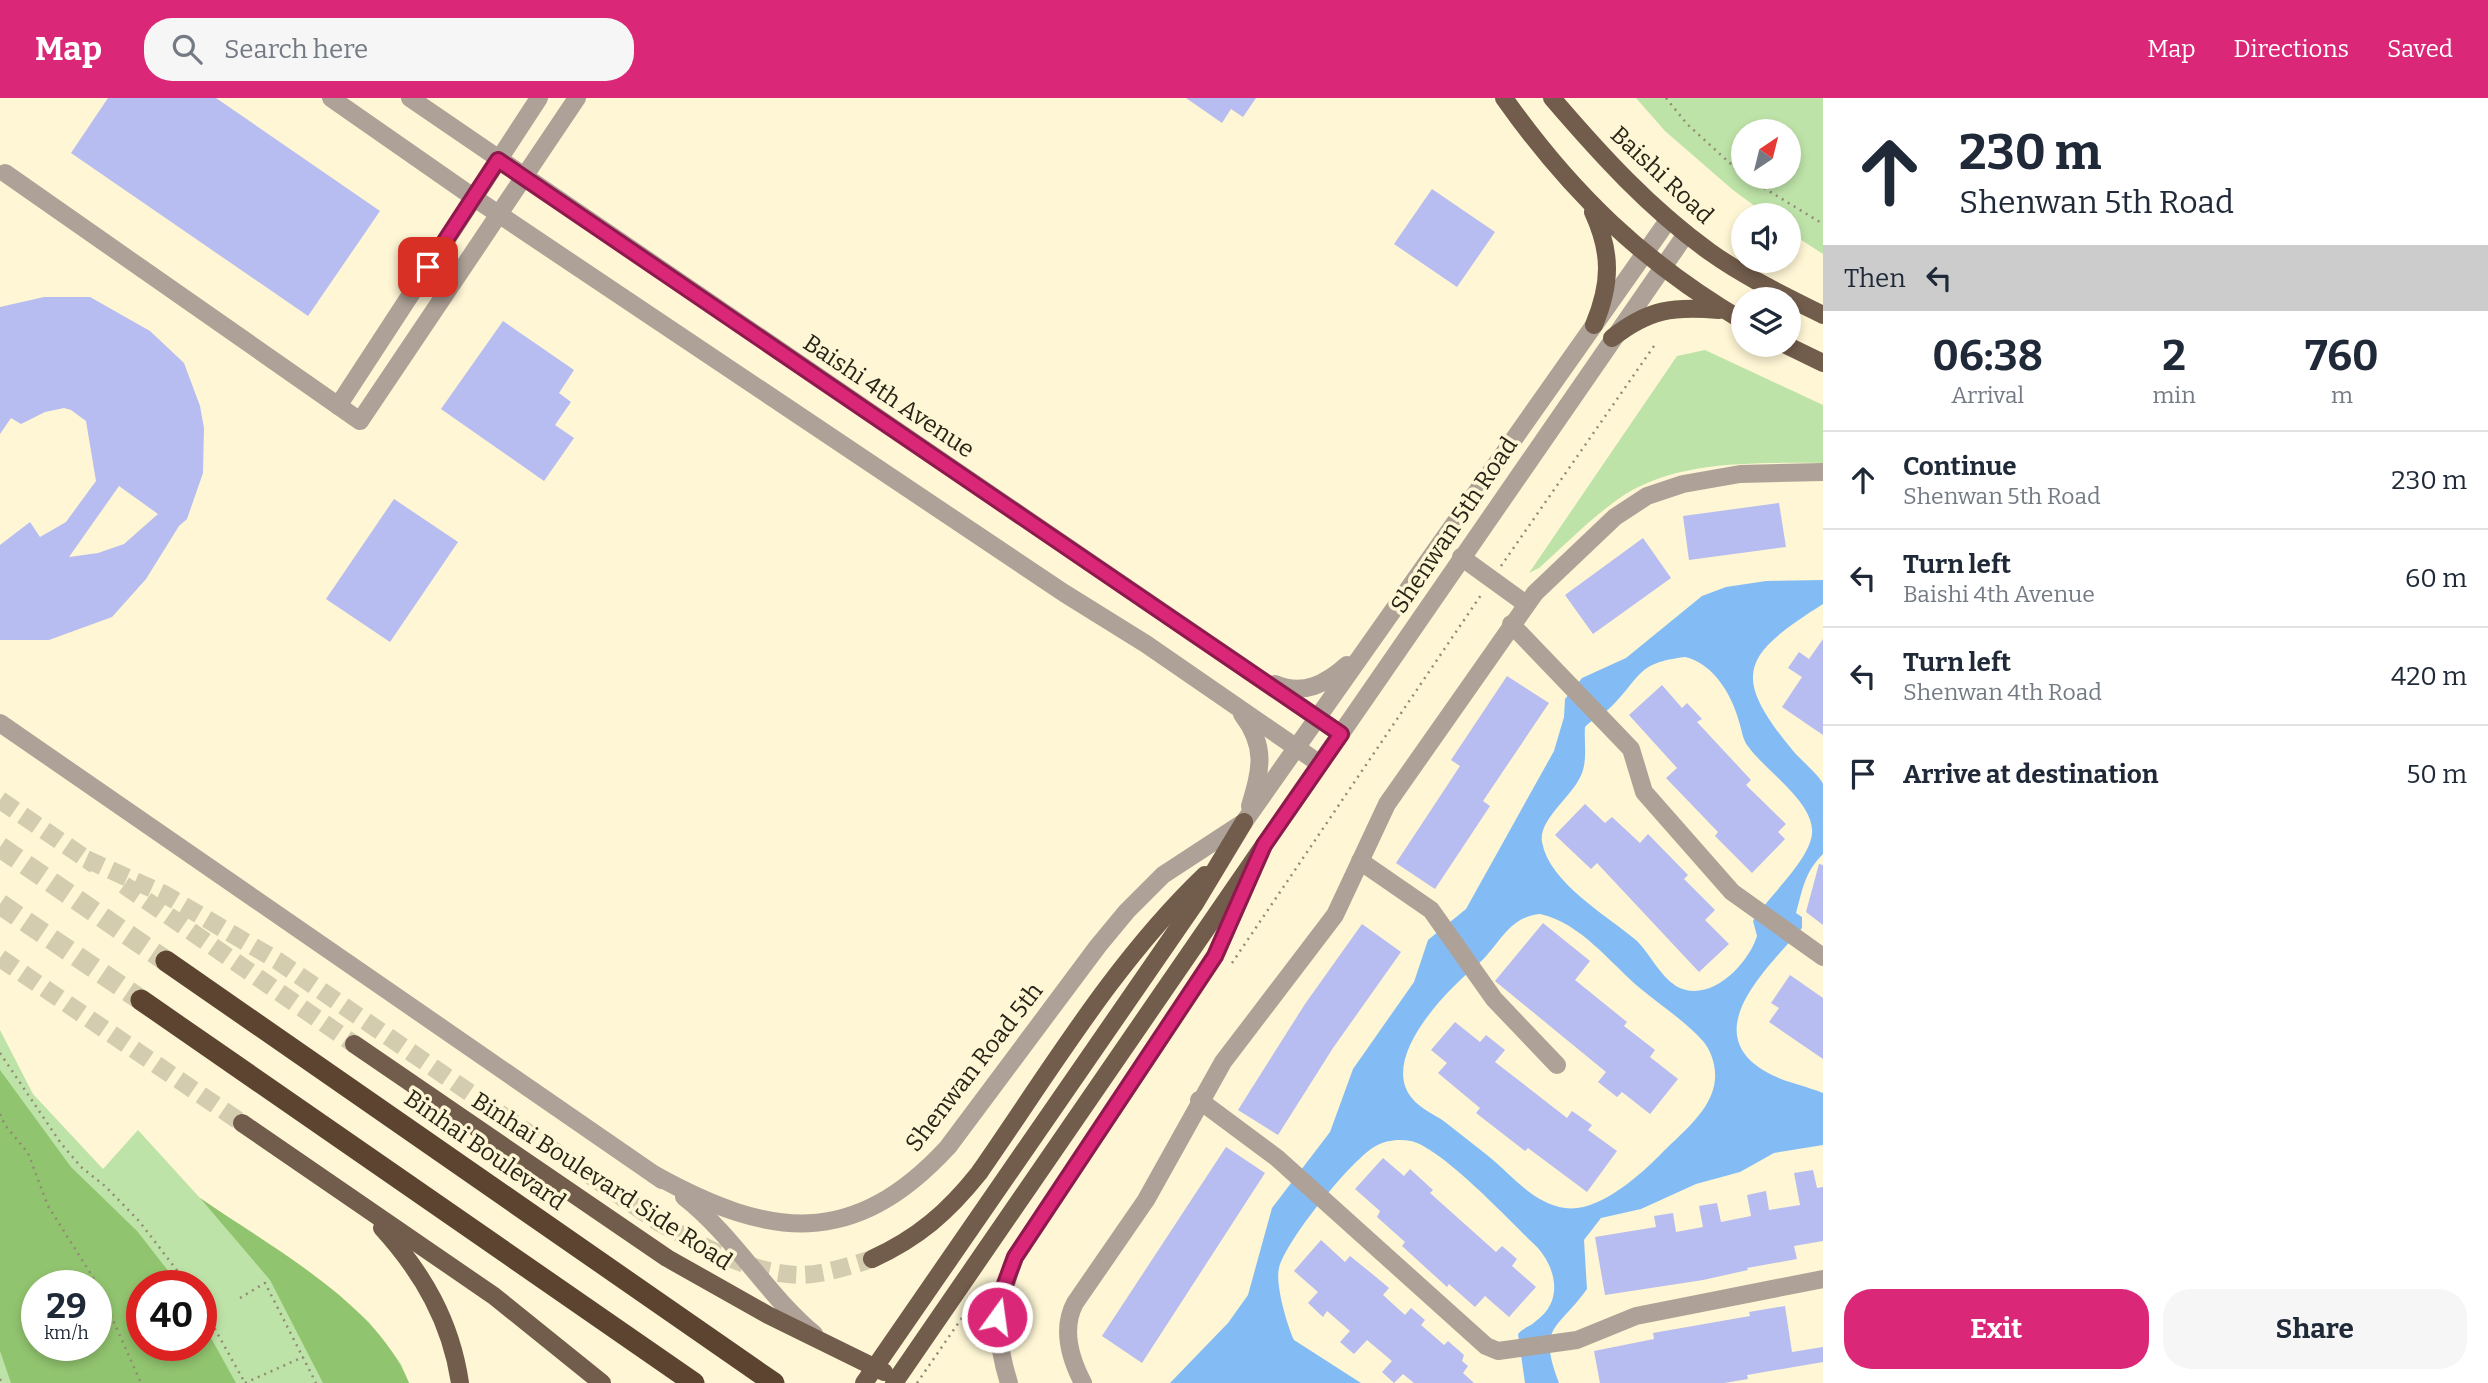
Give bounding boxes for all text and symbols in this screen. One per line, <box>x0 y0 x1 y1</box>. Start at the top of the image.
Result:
search box <box>144 18 634 81</box>
text: Map <box>35 29 102 69</box>
icon: search <box>168 30 206 68</box>
text: Search here <box>224 34 368 65</box>
text: Map <box>2147 35 2196 63</box>
text: Directions <box>2234 35 2349 63</box>
text: Saved <box>2387 35 2453 63</box>
north arrow <box>1731 119 1801 189</box>
map controls <box>1731 119 1801 357</box>
street label: Baishi Road <box>1605 120 1719 230</box>
text: 230 m <box>1959 123 2102 182</box>
icon: ahead <box>1844 126 1935 217</box>
text: Shenwan 5th Road <box>1959 183 2234 221</box>
button: sound <box>1731 203 1801 273</box>
pin <box>398 237 458 297</box>
icon: arrive <box>409 248 447 286</box>
icon: left <box>1920 259 1958 297</box>
text: Then <box>1844 263 1906 294</box>
button: layers <box>1731 287 1801 357</box>
street label: Baishi 4th Avenue <box>798 328 980 464</box>
text: 06:38 <box>1932 331 2043 381</box>
text: 2 <box>2162 331 2186 381</box>
text: 760 <box>2305 331 2379 381</box>
text: Arrival <box>1951 381 2024 409</box>
text: min <box>2152 381 2196 409</box>
text: m <box>2331 381 2353 409</box>
street label: Shenwan 5th Road <box>1385 432 1523 618</box>
text: Continue <box>1903 451 2017 482</box>
icon: ahead <box>1844 461 1882 499</box>
text: 230 m <box>2391 465 2467 496</box>
text: Shenwan 5th Road <box>1903 482 2101 510</box>
text: Turn left <box>1903 549 2011 580</box>
icon: left <box>1844 559 1882 597</box>
text: 60 m <box>2405 563 2467 594</box>
text: Baishi 4th Avenue <box>1903 580 2095 608</box>
text: Turn left <box>1903 647 2011 678</box>
icon: left <box>1844 657 1882 695</box>
text: 420 m <box>2391 661 2467 692</box>
text: Shenwan 4th Road <box>1903 678 2102 706</box>
icon: arrive <box>1844 755 1882 793</box>
text: Arrive at destination <box>1903 759 2158 790</box>
text: 50 m <box>2406 759 2467 790</box>
street label: Shenwan Road 5th <box>899 977 1049 1157</box>
street label: Binhai Boulevard <box>399 1084 571 1216</box>
street label: Binhai Boulevard Side Road <box>467 1086 737 1276</box>
speed limit sign: 40 <box>126 1270 217 1361</box>
position arrow <box>960 1280 1034 1354</box>
text: 29 <box>46 1285 87 1327</box>
button: Exit <box>1844 1289 2149 1369</box>
button: Share <box>2163 1289 2467 1369</box>
text: km/h <box>44 1322 89 1344</box>

